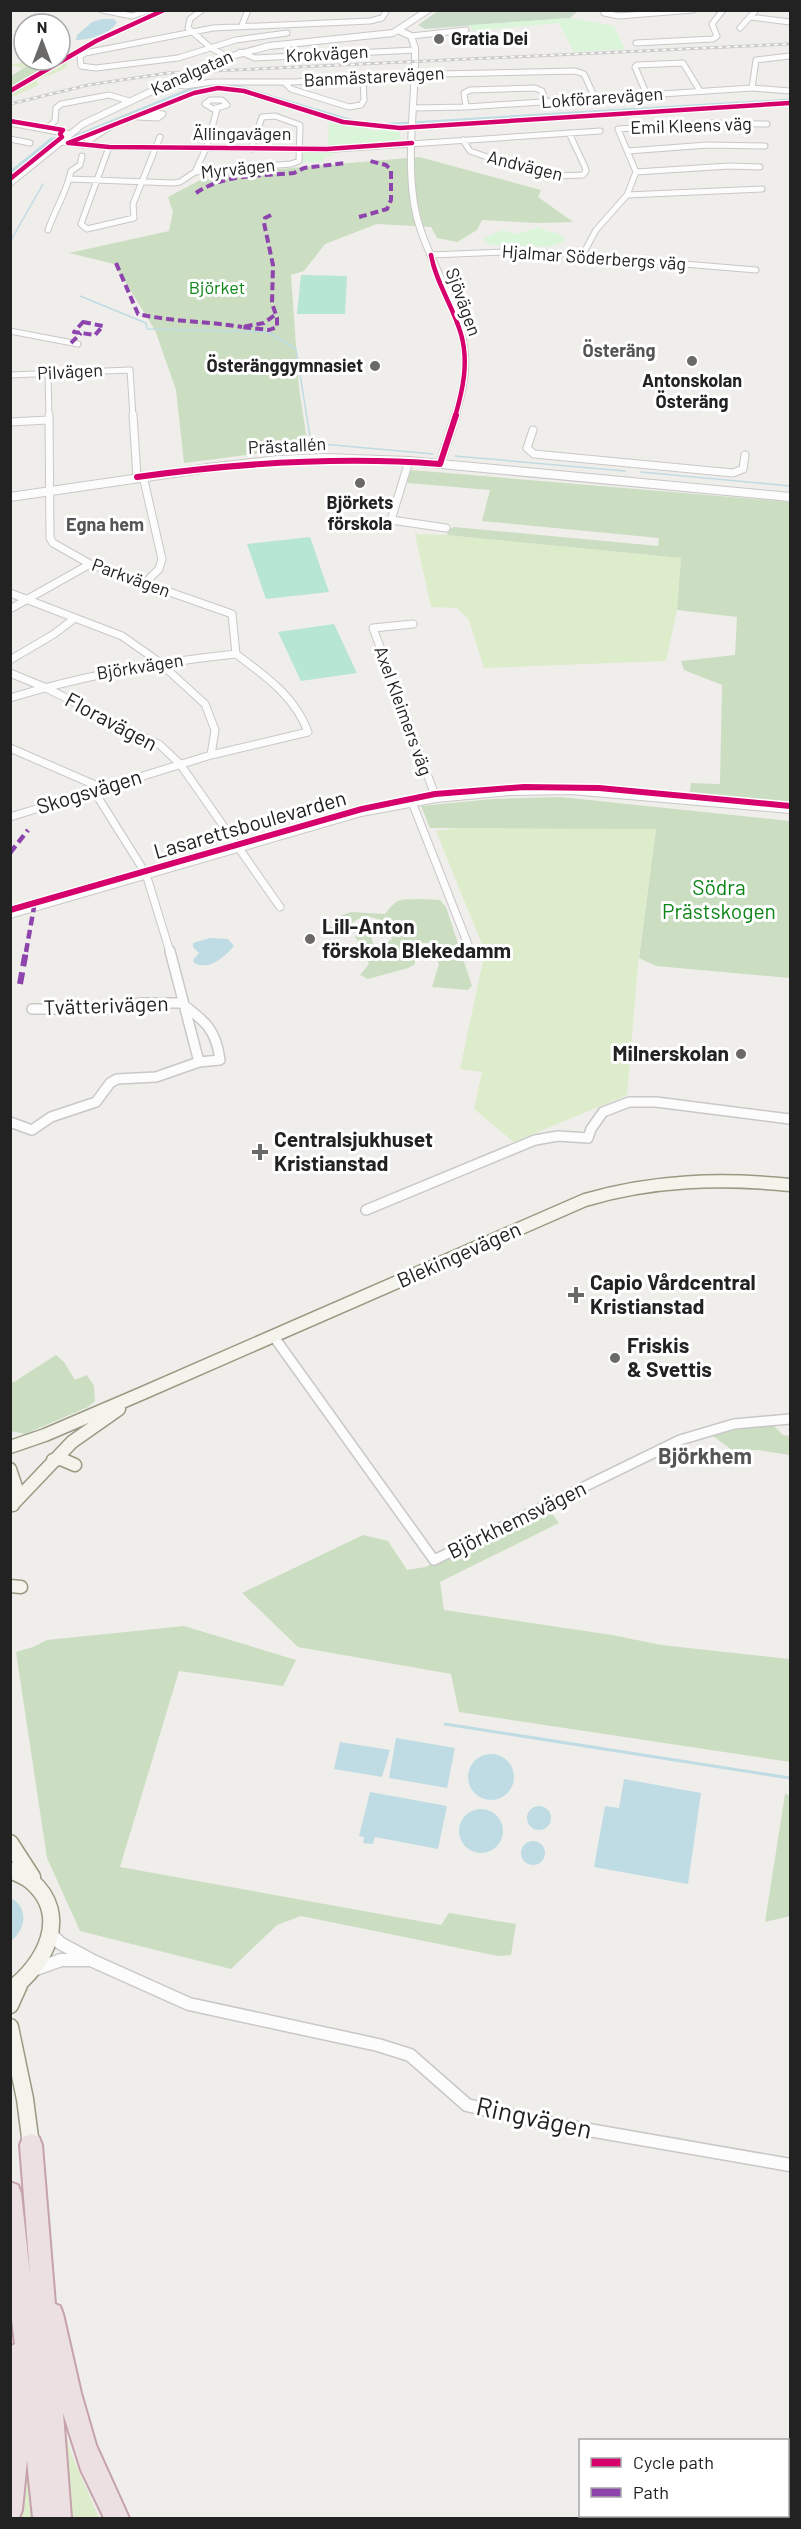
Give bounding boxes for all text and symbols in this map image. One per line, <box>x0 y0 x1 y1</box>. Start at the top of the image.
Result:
north arrow <box>12 12 72 72</box>
text: N <box>37 17 47 36</box>
place label: Gratia Dei <box>451 27 528 49</box>
marker: Gratia Dei <box>432 32 446 46</box>
street label: Krokvägen <box>285 40 369 66</box>
street label: Kanalgatan <box>147 44 236 100</box>
street label: Banmästarevägen <box>303 61 445 91</box>
street label: Lokförarevägen <box>540 82 664 112</box>
street label: Emil Kleens väg <box>630 112 752 138</box>
street label: Ällingavägen <box>193 122 291 144</box>
street label: Andvägen <box>485 145 565 185</box>
street label: Myrvägen <box>200 153 276 183</box>
street label: Hjalmar Söderbergs väg <box>501 240 687 274</box>
street label: Sjövägen <box>442 265 486 339</box>
park label: Björket <box>189 276 245 298</box>
district label: Österäng <box>583 339 655 361</box>
place label: Österänggymnasiet <box>207 354 363 376</box>
marker: Antonskolan Österäng <box>685 354 699 368</box>
street label: Pilvägen <box>36 358 103 384</box>
marker: Österänggymnasiet <box>368 359 382 373</box>
place label: Antonskolan Österäng <box>642 369 742 412</box>
street label: Prästallén <box>247 432 327 458</box>
marker: Björkets förskola <box>353 476 367 490</box>
place label: Björkets förskola <box>327 491 393 534</box>
district label: Egna hem <box>66 513 144 535</box>
street label: Parkvägen <box>89 553 174 601</box>
street label: Axel Kleimers väg <box>370 643 438 778</box>
street label: Björkvägen <box>95 648 185 684</box>
street label: Floravägen <box>61 686 162 755</box>
street label: Skogsvägen <box>33 763 144 818</box>
street label: Lasarettsboulevarden <box>150 784 349 863</box>
park label: Södra Prästskogen <box>662 874 776 923</box>
place label: Lill-Anton förskola Blekedamm <box>322 913 511 962</box>
marker: Lill-Anton förskola Blekedamm <box>303 932 317 946</box>
street label: Tvätterivägen <box>43 990 169 1019</box>
place label: Milnerskolan <box>613 1040 729 1065</box>
marker: Milnerskolan <box>734 1047 748 1061</box>
place label: Centralsjukhuset Kristianstad <box>274 1126 433 1175</box>
marker: Centralsjukhuset Kristianstad <box>251 1143 269 1161</box>
street label: Blekingevägen <box>393 1215 524 1292</box>
place label: Capio Vårdcentral Kristianstad <box>590 1269 756 1318</box>
marker: Capio Vårdcentral Kristianstad <box>567 1286 585 1304</box>
place label: Friskis & Svettis <box>627 1332 712 1381</box>
marker: Friskis & Svettis <box>608 1351 622 1365</box>
district label: Björkhem <box>658 1442 752 1468</box>
street label: Björkhemsvägen <box>443 1474 590 1563</box>
street label: Ringvägen <box>474 2089 595 2144</box>
legend <box>579 2439 789 2517</box>
text: Cycle path <box>633 2451 714 2473</box>
text: Path <box>633 2481 669 2503</box>

